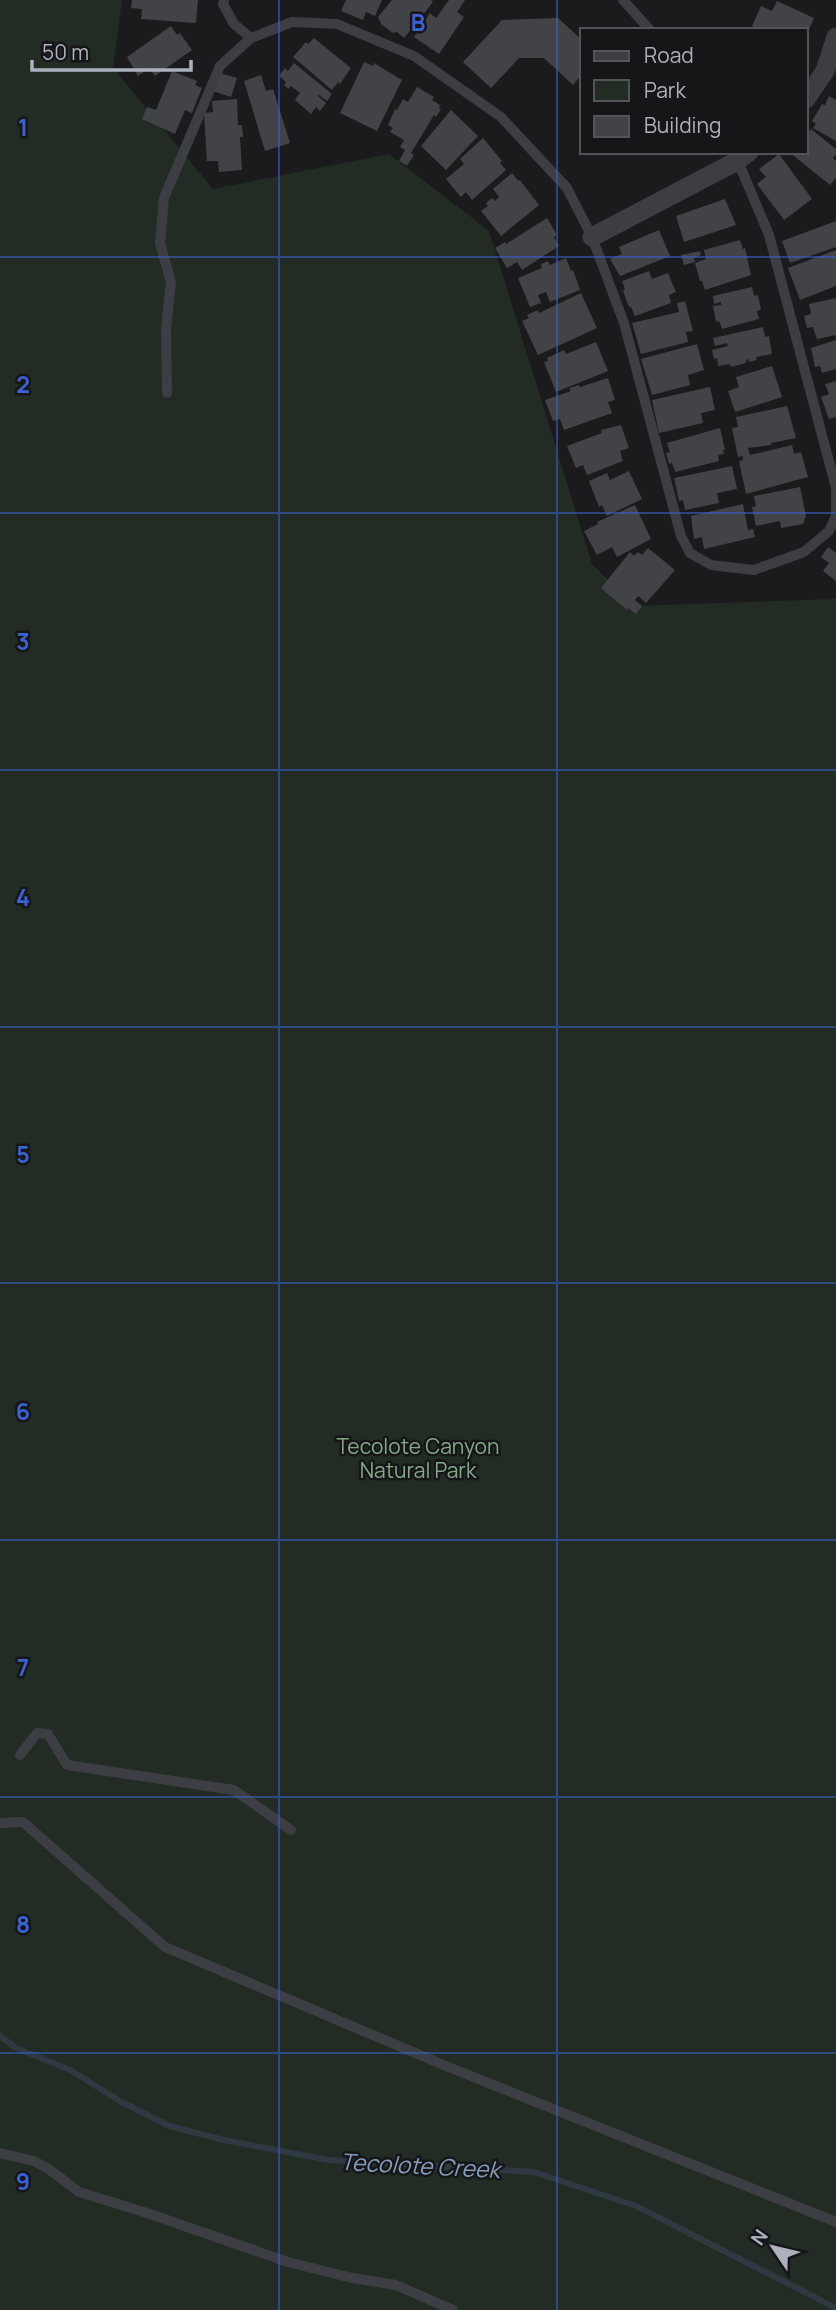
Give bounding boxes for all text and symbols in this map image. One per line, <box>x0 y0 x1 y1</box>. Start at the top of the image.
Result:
text: B <box>411 6 425 38</box>
scale bar <box>32 28 191 72</box>
legend <box>580 28 808 154</box>
text: 50 m <box>42 38 89 66</box>
text: Road <box>644 41 694 69</box>
text: Park <box>644 76 686 104</box>
text: 1 <box>18 111 28 143</box>
text: Building <box>644 111 721 139</box>
text: 2 <box>16 368 30 400</box>
text: 3 <box>16 625 30 657</box>
text: 4 <box>16 881 30 913</box>
text: 5 <box>16 1138 30 1170</box>
text: 6 <box>16 1395 30 1427</box>
park label: Tecolote Canyon Natural Park <box>337 1432 499 1484</box>
text: 7 <box>17 1651 29 1683</box>
text: 8 <box>16 1908 30 1940</box>
water label: Tecolote Creek <box>339 2145 504 2185</box>
text: 9 <box>16 2165 30 2197</box>
north arrow <box>738 2212 808 2282</box>
text: N <box>745 2224 774 2250</box>

